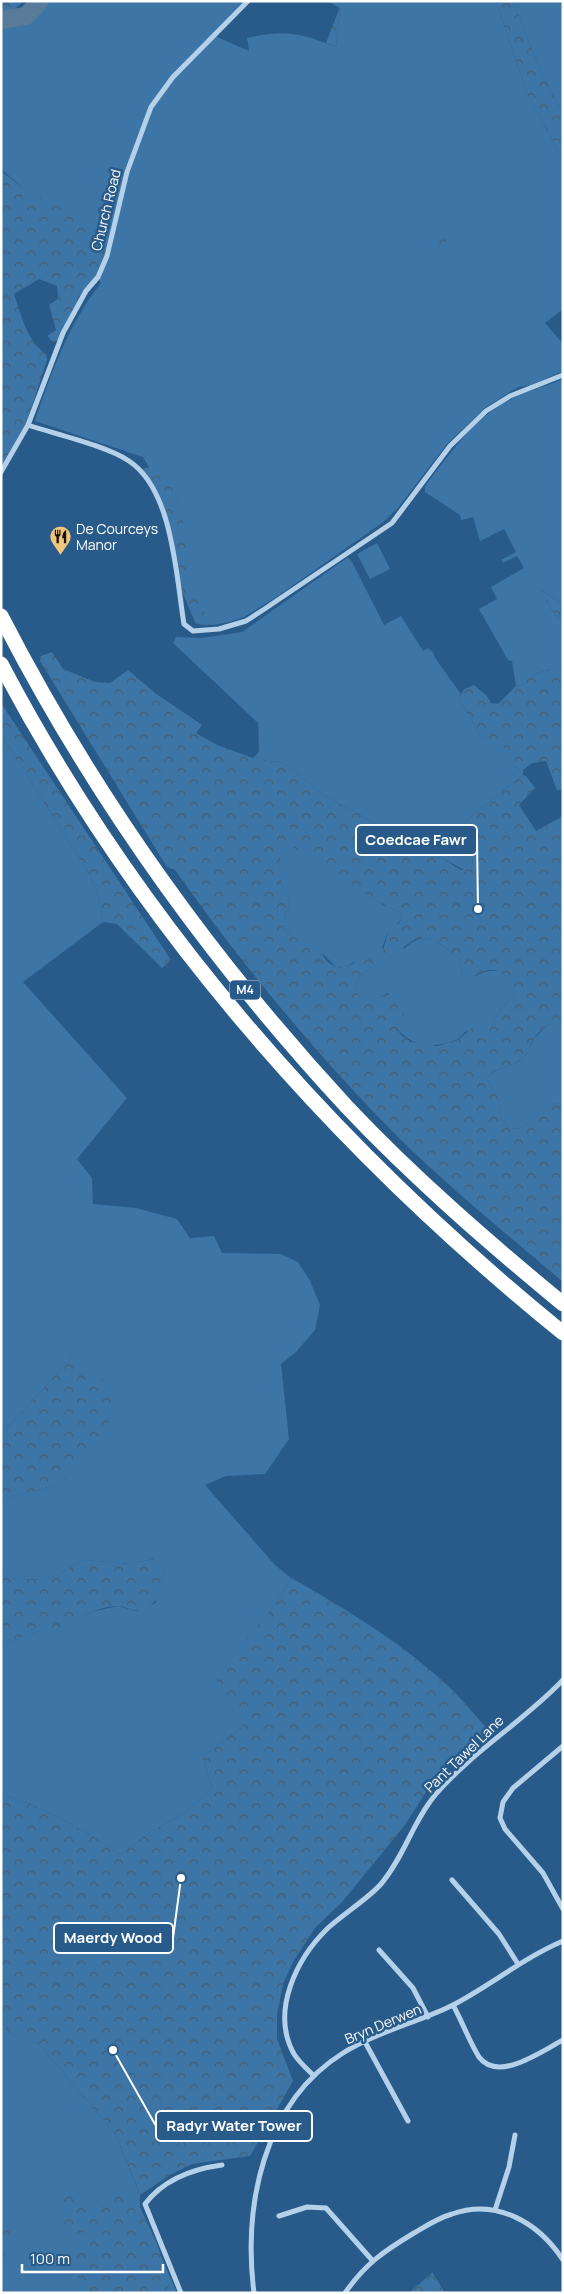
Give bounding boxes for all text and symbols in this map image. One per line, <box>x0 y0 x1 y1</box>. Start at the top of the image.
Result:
street label: Church Road <box>86 167 125 253</box>
place label: De Courceys Manor <box>76 519 158 554</box>
restaurant icon: De Courceys Manor <box>48 525 72 556</box>
callout: Coedcae Fawr <box>356 825 477 855</box>
text: Coedcae Fawr <box>365 829 467 850</box>
road number: M4 <box>230 980 260 1000</box>
street label: Pant Tawel Lane <box>420 1711 508 1796</box>
callout: Maerdy Wood <box>54 1923 173 1953</box>
text: Maerdy Wood <box>64 1927 162 1948</box>
street label: Bryn Derwen <box>342 1999 424 2048</box>
callout: Radyr Water Tower <box>156 2111 312 2141</box>
text: Radyr Water Tower <box>166 2115 302 2136</box>
scale bar <box>22 2242 164 2274</box>
text: 100 m <box>30 2248 70 2269</box>

